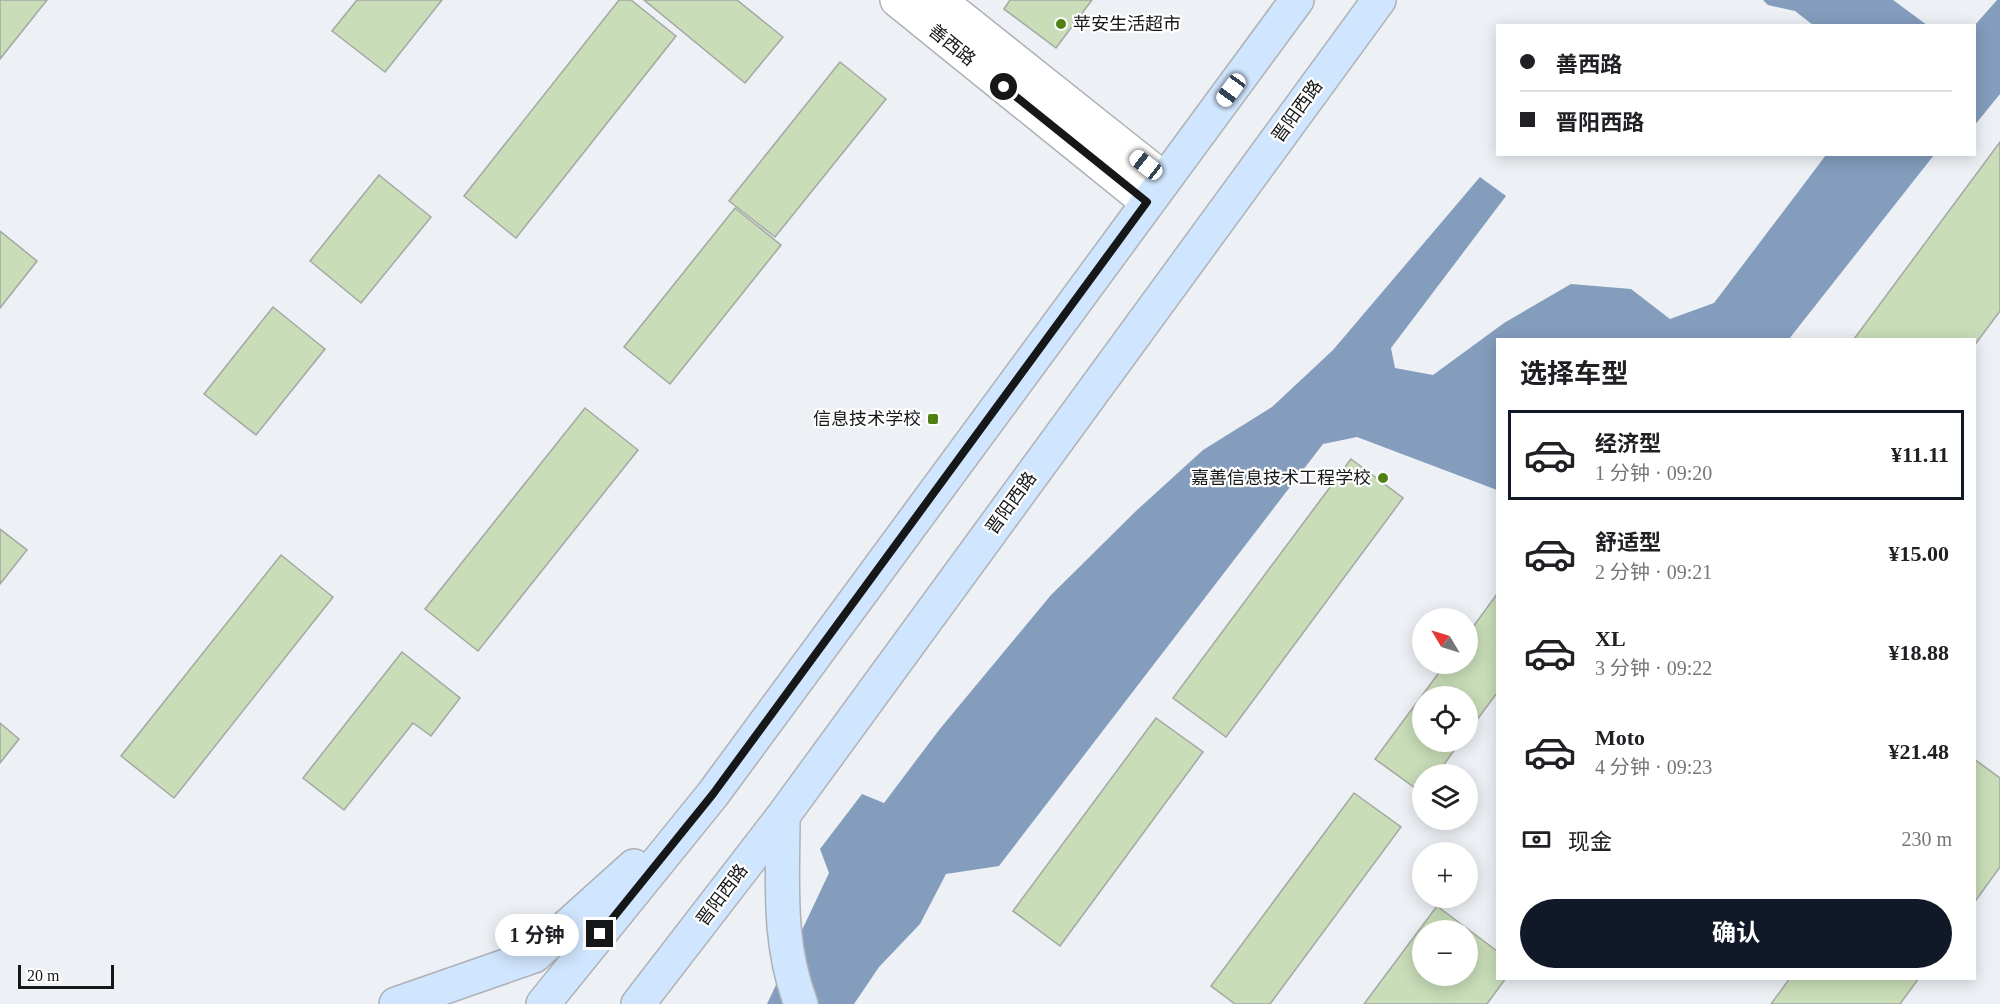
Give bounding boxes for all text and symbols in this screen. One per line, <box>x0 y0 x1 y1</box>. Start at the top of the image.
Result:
place label: 苹安生活超市 <box>1073 14 1181 34</box>
marker: 苹安生活超市 <box>1054 17 1068 31</box>
street label: 善西路 <box>925 20 979 70</box>
text: 善西路 <box>1556 52 1622 77</box>
car <box>1213 70 1249 110</box>
route start <box>990 73 1017 100</box>
street label: 晋阳西路 <box>1268 76 1326 146</box>
text: 晋阳西路 <box>1556 110 1644 135</box>
car <box>1126 147 1166 183</box>
text: 选择车型 <box>1520 359 1628 389</box>
place label: 信息技术学校 <box>813 409 921 429</box>
marker: 信息技术学校 <box>926 412 940 426</box>
icon: car <box>1523 428 1577 482</box>
text: 经济型 <box>1595 431 1661 456</box>
text: ¥11.11 <box>1891 442 1949 467</box>
text: 1 分钟 · 09:20 <box>1595 462 1712 484</box>
street label: 晋阳西路 <box>982 468 1040 538</box>
place label: 嘉善信息技术工程学校 <box>1191 468 1371 488</box>
marker: 嘉善信息技术工程学校 <box>1376 471 1390 485</box>
icon: car <box>1523 527 1577 581</box>
text: 舒适型 <box>1595 530 1661 555</box>
text: ¥15.00 <box>1889 541 1949 566</box>
text: 2 分钟 · 09:21 <box>1595 561 1712 583</box>
north arrow <box>1412 608 1478 674</box>
map controls <box>1412 608 1478 986</box>
icon: car <box>1523 626 1577 680</box>
text: XL <box>1595 626 1626 651</box>
text: ¥18.88 <box>1889 640 1949 665</box>
text: 3 分钟 · 09:22 <box>1595 657 1712 679</box>
button: locate <box>1412 686 1478 752</box>
icon: car <box>1523 725 1577 779</box>
text: Moto <box>1595 725 1645 750</box>
text: ¥21.48 <box>1889 739 1949 764</box>
text: 4 分钟 · 09:23 <box>1595 756 1712 778</box>
button: layers <box>1412 764 1478 830</box>
icon: cash <box>1520 823 1553 856</box>
text: 230 m <box>1901 828 1952 850</box>
text: 现金 <box>1568 829 1612 854</box>
button: + <box>1412 842 1478 908</box>
street label: 晋阳西路 <box>692 860 752 930</box>
button: 确认 <box>1520 899 1952 968</box>
callout: 1 分钟 <box>495 913 579 955</box>
route end <box>586 920 613 947</box>
button: − <box>1412 920 1478 986</box>
text: 1 分钟 <box>510 924 565 946</box>
scale bar <box>18 962 114 990</box>
text: 20 m <box>27 967 59 984</box>

